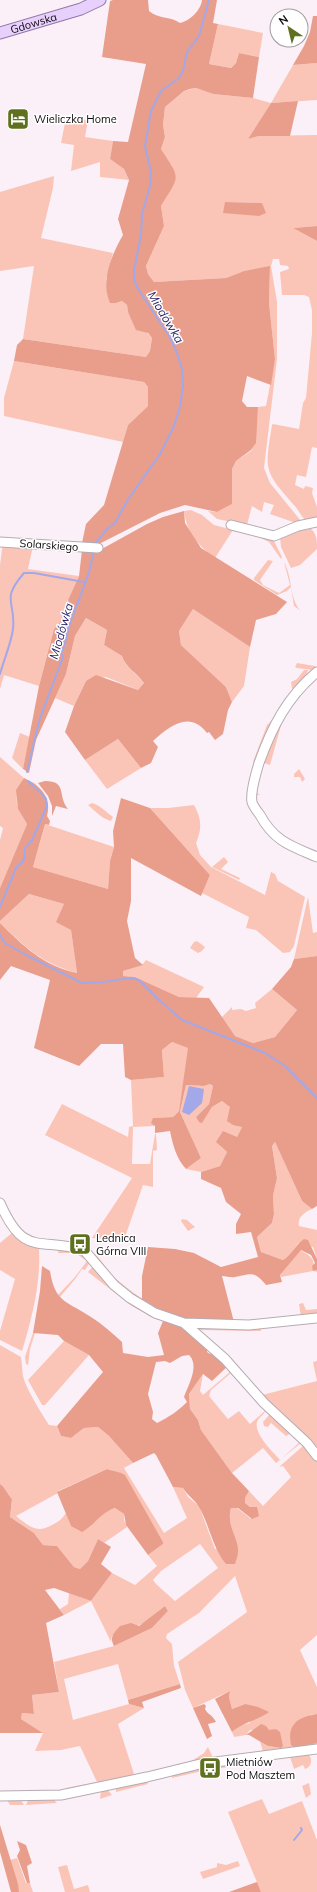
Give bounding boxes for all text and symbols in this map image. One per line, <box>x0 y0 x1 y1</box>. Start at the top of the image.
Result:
north arrow <box>269 8 309 48</box>
street label: Gdowska <box>9 10 59 37</box>
text: N <box>276 12 291 28</box>
hotel icon: Wieliczka Home <box>5 106 31 132</box>
place label: Wieliczka Home <box>34 112 117 126</box>
water label: Miodówka <box>145 288 187 346</box>
street label: Solarskiego <box>19 536 79 554</box>
water label: Miodówka <box>46 601 76 661</box>
bus stop icon: Lednica Górna VIII <box>67 1231 93 1257</box>
place label: Lednica Górna VIII <box>96 1231 146 1258</box>
bus stop icon: Mietniów Pod Masztem <box>197 1755 223 1781</box>
place label: Mietniów Pod Masztem <box>226 1755 295 1782</box>

